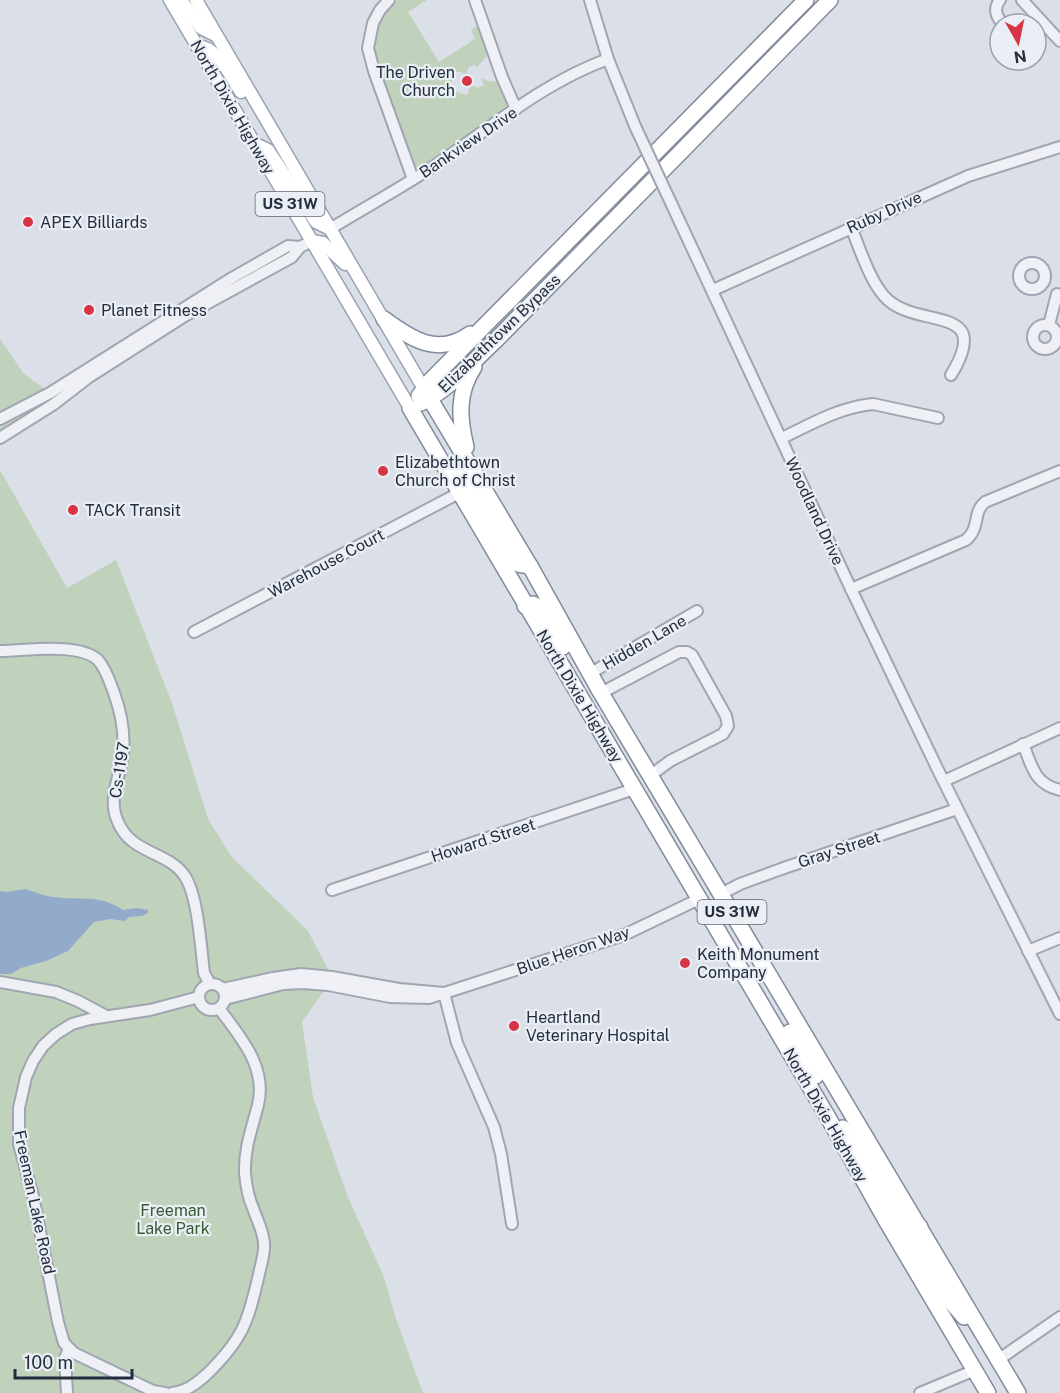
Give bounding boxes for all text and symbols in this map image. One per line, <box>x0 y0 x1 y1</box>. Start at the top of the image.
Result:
north arrow <box>988 12 1048 72</box>
street label: North Dixie Highway <box>186 37 279 178</box>
text: N <box>1013 46 1028 67</box>
place label: The Driven Church <box>376 63 455 100</box>
marker: The Driven Church <box>460 74 474 88</box>
street label: Bankview Drive <box>416 103 521 182</box>
street label: Ruby Drive <box>844 187 925 237</box>
road number: US 31W <box>256 192 324 216</box>
place label: APEX Billiards <box>40 213 147 232</box>
marker: APEX Billiards <box>21 215 35 229</box>
street label: Elizabethtown Bypass <box>434 270 564 397</box>
place label: Planet Fitness <box>101 301 207 320</box>
marker: Planet Fitness <box>82 303 96 317</box>
place label: Elizabethtown Church of Christ <box>395 453 516 490</box>
street label: Woodland Drive <box>781 454 848 568</box>
marker: Elizabethtown Church of Christ <box>376 464 390 478</box>
place label: TACK Transit <box>85 501 181 520</box>
marker: TACK Transit <box>66 503 80 517</box>
street label: Warehouse Court <box>265 525 388 602</box>
street label: Hidden Lane <box>599 611 690 674</box>
street label: North Dixie Highway <box>532 626 627 767</box>
street label: Cs-1197 <box>106 741 133 800</box>
street label: Howard Street <box>429 815 538 866</box>
street label: Gray Street <box>796 827 883 872</box>
road number: US 31W <box>698 900 766 924</box>
street label: Blue Heron Way <box>514 922 633 979</box>
place label: Keith Monument Company <box>697 945 820 982</box>
marker: Keith Monument Company <box>678 956 692 970</box>
place label: Heartland Veterinary Hospital <box>526 1008 670 1045</box>
marker: Heartland Veterinary Hospital <box>507 1019 521 1033</box>
street label: North Dixie Highway <box>779 1045 872 1186</box>
street label: Freeman Lake Road <box>10 1128 59 1276</box>
park label: Freeman Lake Park <box>136 1201 210 1238</box>
scale bar <box>15 1342 132 1380</box>
text: 100 m <box>24 1352 73 1373</box>

